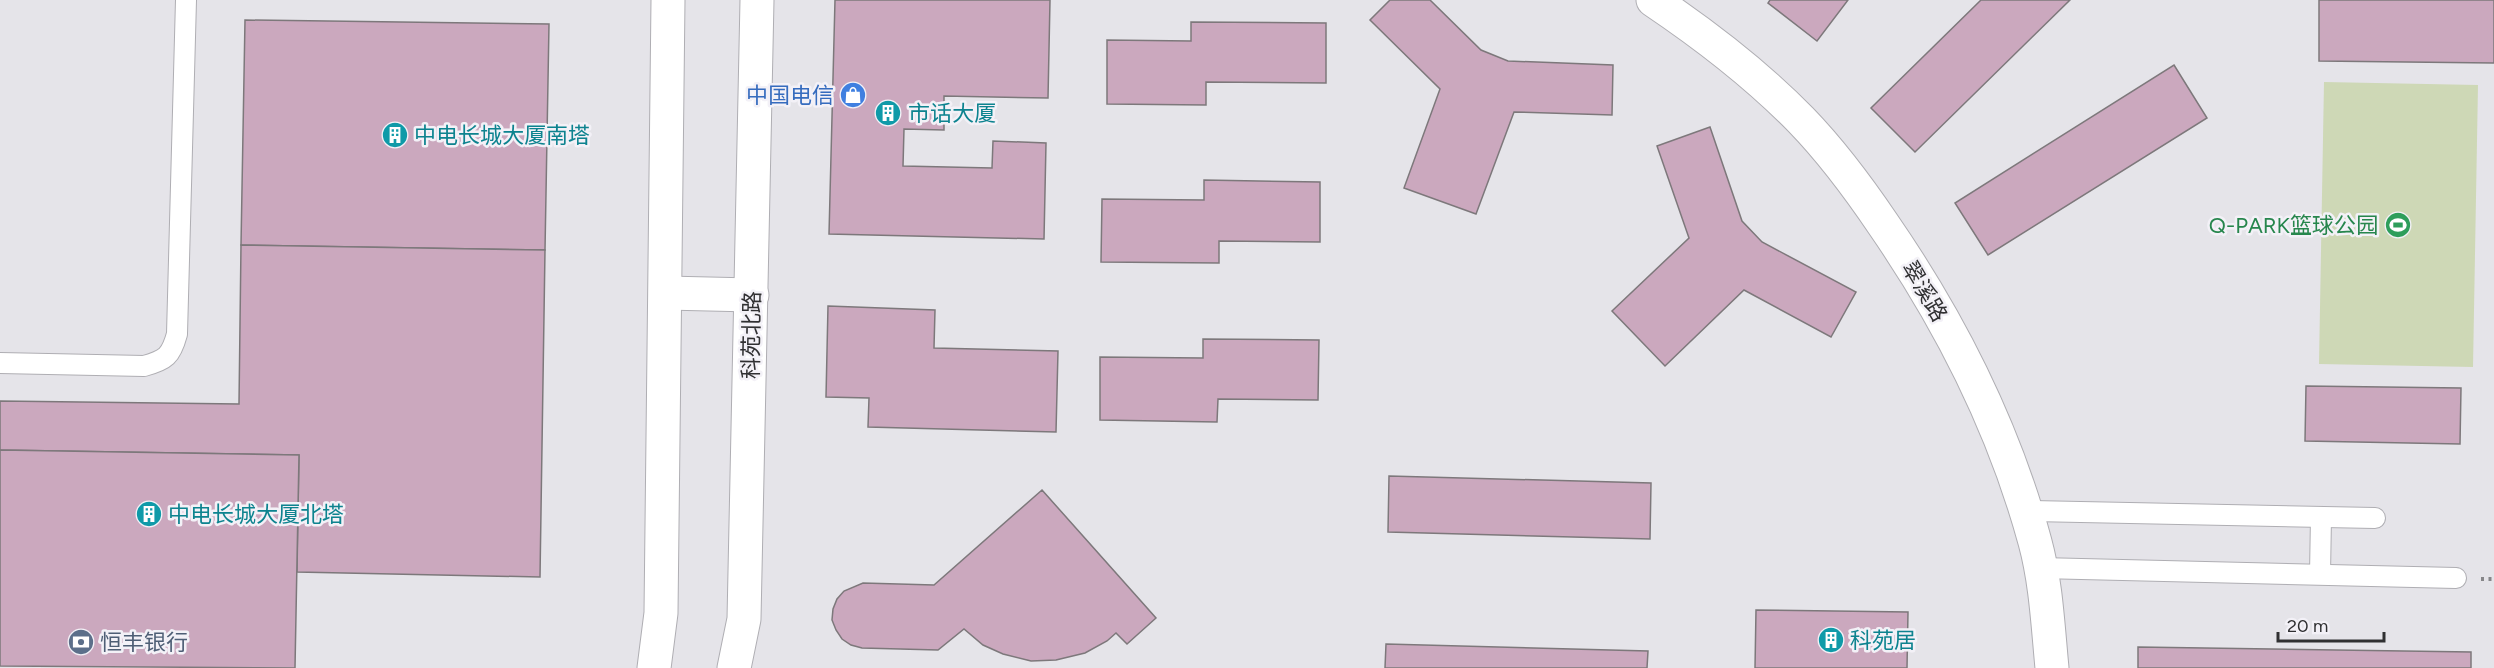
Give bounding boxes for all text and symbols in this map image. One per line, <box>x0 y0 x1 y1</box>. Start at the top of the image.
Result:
shop icon: 中国电信 <box>838 80 868 110</box>
place label: 中国电信 <box>746 82 834 109</box>
building icon: 市话大厦 <box>873 98 903 128</box>
place label: 市话大厦 <box>908 100 996 127</box>
building icon: 中电长城大厦南塔 <box>380 120 410 150</box>
place label: 中电长城大厦南塔 <box>414 122 590 149</box>
sports icon: Q-PARK篮球公园 <box>2383 210 2413 240</box>
place label: Q-PARK篮球公园 <box>2209 212 2378 239</box>
street label: 翠溪路 <box>1896 256 1953 327</box>
street label: 科苑北路 <box>737 291 766 379</box>
building icon: 中电长城大厦北塔 <box>134 499 164 529</box>
place label: 中电长城大厦北塔 <box>168 501 344 528</box>
scale bar <box>2278 605 2384 643</box>
text: 20 m <box>2287 615 2328 637</box>
building icon: 科苑居 <box>1816 625 1846 655</box>
bank icon: 恒丰银行 <box>66 627 96 657</box>
place label: 科苑居 <box>1850 627 1916 654</box>
place label: 恒丰银行 <box>100 629 188 656</box>

